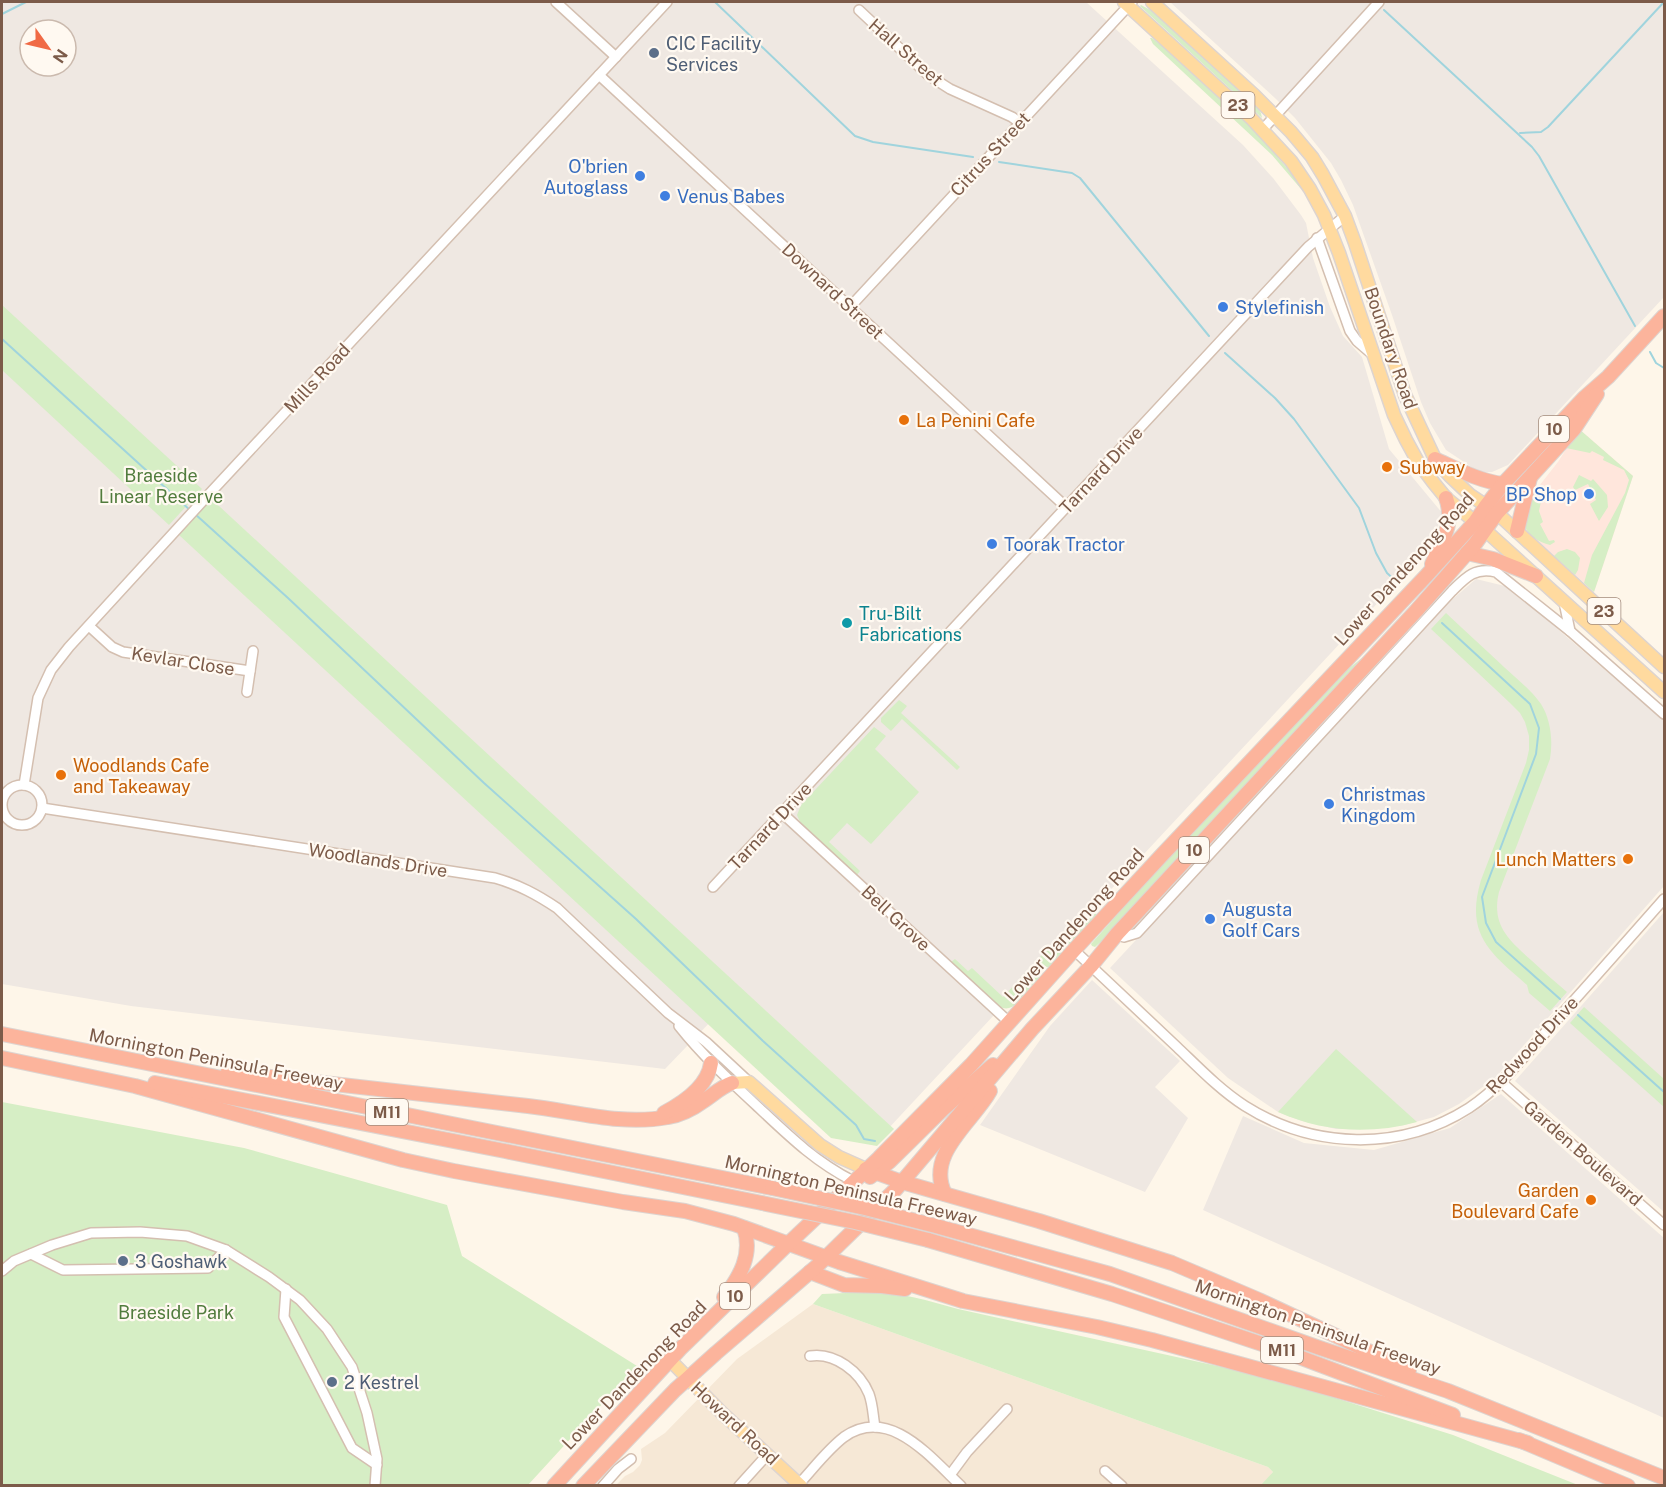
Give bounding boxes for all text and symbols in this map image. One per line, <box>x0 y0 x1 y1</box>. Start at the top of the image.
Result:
street label: Hall Street <box>865 14 947 90</box>
north arrow <box>18 18 78 78</box>
place label: CIC Facility Services <box>666 33 762 75</box>
text: N <box>49 46 71 67</box>
marker: CIC Facility Services <box>647 46 661 60</box>
road number: 23 <box>1222 92 1254 118</box>
street label: Citrus Street <box>946 108 1034 200</box>
place label: O'brien Autoglass <box>543 156 628 198</box>
marker: O'brien Autoglass <box>633 169 647 183</box>
place label: Venus Babes <box>677 186 785 207</box>
marker: Venus Babes <box>658 189 672 203</box>
street label: Downard Street <box>778 238 888 344</box>
street label: Boundary Road <box>1360 284 1422 412</box>
place label: Stylefinish <box>1235 297 1324 318</box>
marker: Stylefinish <box>1216 300 1230 314</box>
street label: Mills Road <box>280 339 354 417</box>
place label: La Penini Cafe <box>916 410 1035 431</box>
marker: La Penini Cafe <box>897 413 911 427</box>
road number: 10 <box>1539 416 1569 442</box>
street label: Tarnard Drive <box>1055 422 1147 518</box>
place label: Subway <box>1399 457 1466 478</box>
marker: Subway <box>1380 460 1394 474</box>
park label: Braeside Linear Reserve <box>99 465 223 507</box>
place label: BP Shop <box>1506 484 1577 505</box>
marker: BP Shop <box>1582 487 1596 501</box>
street label: Lower Dandenong Road <box>1330 488 1478 650</box>
place label: Toorak Tractor <box>1004 534 1125 555</box>
marker: Toorak Tractor <box>985 537 999 551</box>
road number: 23 <box>1588 598 1620 624</box>
place label: Tru-Bilt Fabrications <box>859 603 962 645</box>
marker: Tru-Bilt Fabrications <box>840 616 854 630</box>
street label: Kevlar Close <box>130 642 236 680</box>
place label: Woodlands Cafe and Takeaway <box>73 755 210 797</box>
marker: Woodlands Cafe and Takeaway <box>54 768 68 782</box>
street label: Tarnard Drive <box>724 778 816 874</box>
place label: Christmas Kingdom <box>1341 784 1426 826</box>
marker: Christmas Kingdom <box>1322 797 1336 811</box>
road number: 10 <box>1179 837 1209 863</box>
street label: Woodlands Drive <box>307 839 449 881</box>
street label: Lower Dandenong Road <box>1000 844 1148 1006</box>
place label: Lunch Matters <box>1496 849 1616 870</box>
marker: Lunch Matters <box>1621 852 1635 866</box>
street label: Bell Grove <box>857 881 935 955</box>
place label: Augusta Golf Cars <box>1222 899 1300 941</box>
marker: Augusta Golf Cars <box>1203 912 1217 926</box>
street label: Redwood Drive <box>1482 992 1582 1098</box>
street label: Mornington Peninsula Freeway <box>87 1024 345 1094</box>
street label: Garden Boulevard <box>1519 1096 1647 1210</box>
road number: M11 <box>366 1099 408 1125</box>
street label: Mornington Peninsula Freeway <box>723 1151 980 1229</box>
place label: Garden Boulevard Cafe <box>1451 1180 1579 1222</box>
marker: Garden Boulevard Cafe <box>1584 1193 1598 1207</box>
place label: 3 Goshawk <box>135 1251 227 1272</box>
marker: 3 Goshawk <box>116 1254 130 1268</box>
street label: Mornington Peninsula Freeway <box>1192 1275 1444 1379</box>
road number: 10 <box>720 1283 750 1309</box>
street label: Lower Dandenong Road <box>558 1296 710 1454</box>
park label: Braeside Park <box>118 1302 234 1323</box>
road number: M11 <box>1261 1337 1303 1363</box>
place label: 2 Kestrel <box>344 1372 419 1393</box>
marker: 2 Kestrel <box>325 1375 339 1389</box>
street label: Howard Road <box>687 1377 783 1469</box>

